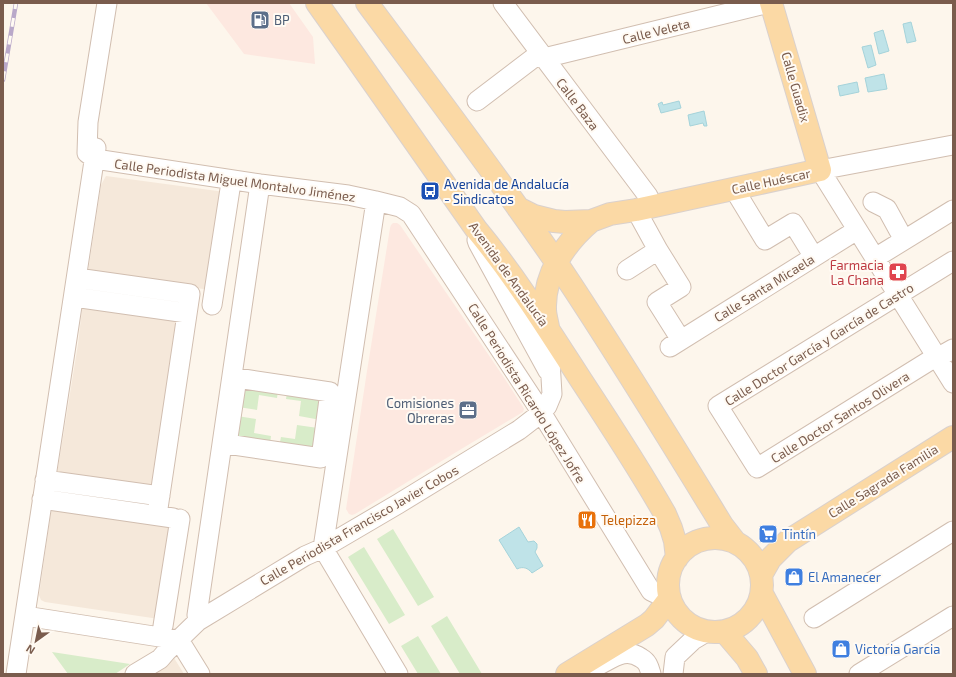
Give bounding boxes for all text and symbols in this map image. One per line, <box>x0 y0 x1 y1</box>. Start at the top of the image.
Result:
fuel station icon: BP <box>249 9 271 31</box>
place label: BP <box>274 12 290 28</box>
street label: Calle Veleta <box>620 15 692 47</box>
street label: Calle Guadix <box>778 50 814 124</box>
street label: Calle Baza <box>553 75 603 133</box>
street label: Calle Periodista Miguel Montalvo Jiménez <box>113 155 357 205</box>
street label: Calle Huéscar <box>730 165 812 197</box>
place label: Avenida de Andalucía - Sindicatos <box>444 176 569 207</box>
bus stop icon: Avenida de Andalucía - Sindicatos <box>419 180 441 202</box>
street label: Avenida de Andalucía <box>466 219 552 329</box>
street label: Calle Santa Micaela <box>711 251 817 325</box>
place label: Farmacia La Chana <box>830 257 884 288</box>
pharmacy icon: Farmacia La Chana <box>887 261 909 283</box>
street label: Calle Doctor García y García de Castro <box>722 279 916 409</box>
street label: Calle Periodista Ricardo López Jofre <box>465 300 589 486</box>
street label: Calle Doctor Santos Olivera <box>768 368 912 466</box>
place label: Comisiones Obreras <box>386 395 454 426</box>
office icon: Comisiones Obreras <box>457 399 479 421</box>
street label: Calle Sagrada Familia <box>825 441 941 521</box>
street label: Calle Periodista Francisco Javier Cobos <box>257 461 461 589</box>
restaurant icon: Telepizza <box>576 509 598 531</box>
place label: Telepizza <box>601 512 656 528</box>
supermarket icon: Tintín <box>757 523 779 545</box>
place label: Tintín <box>782 526 816 542</box>
shop icon: El Amanecer <box>783 566 805 588</box>
place label: El Amanecer <box>808 569 881 585</box>
north arrow <box>16 621 56 661</box>
shop icon: Victoria Garcia <box>830 638 852 660</box>
place label: Victoria Garcia <box>855 641 940 657</box>
text: N <box>23 642 37 657</box>

